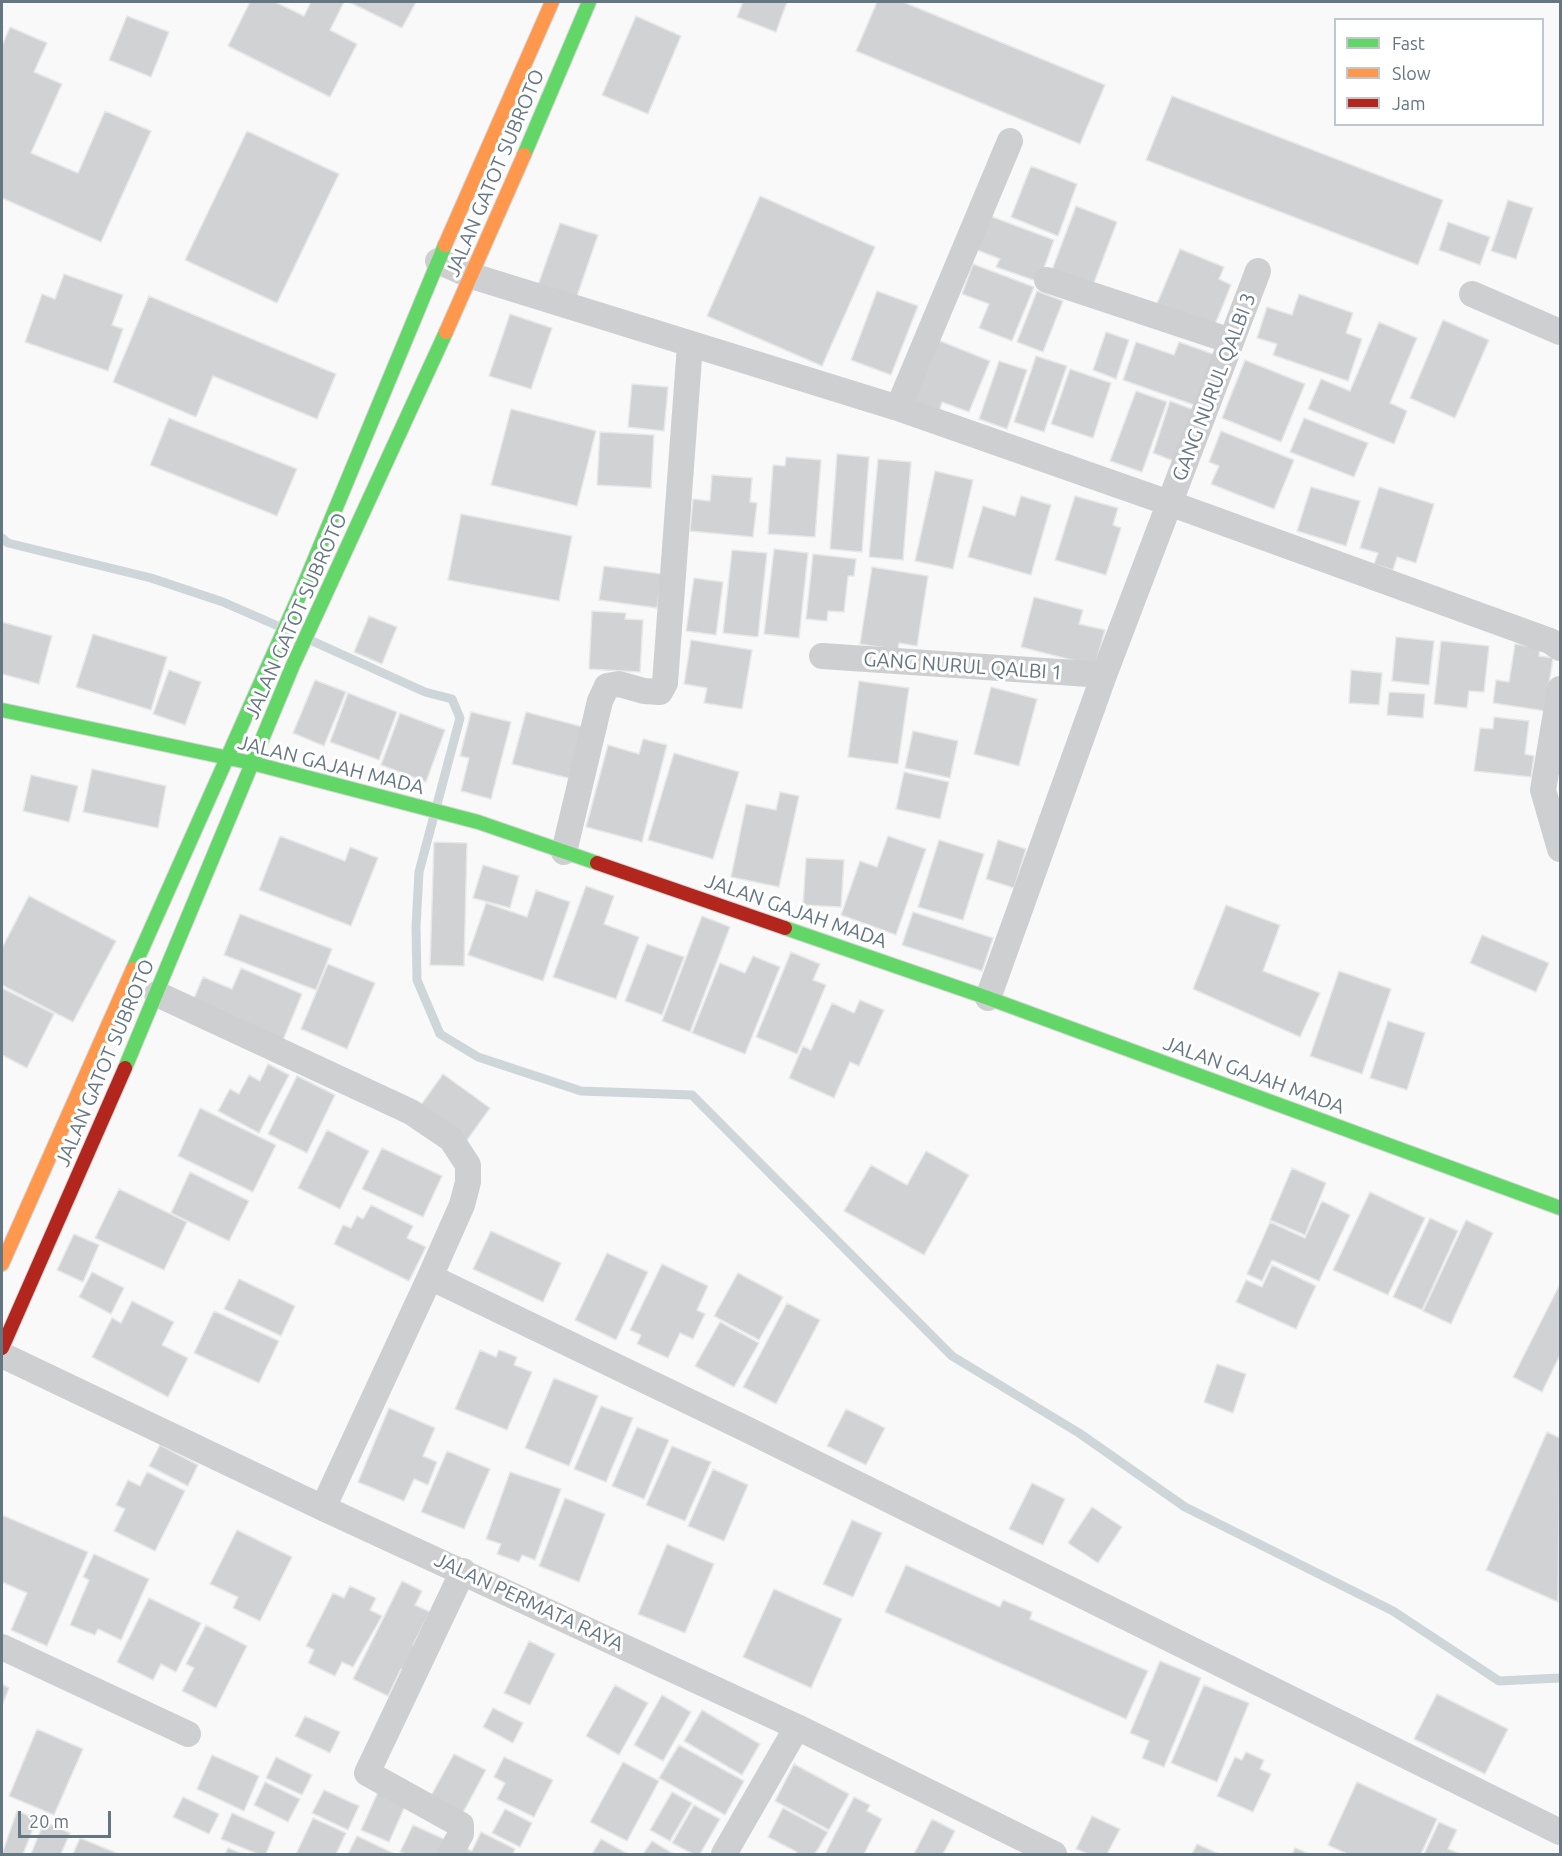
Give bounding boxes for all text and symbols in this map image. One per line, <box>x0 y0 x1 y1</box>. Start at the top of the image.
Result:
legend <box>1334 18 1544 126</box>
text: Fast <box>1392 33 1425 53</box>
text: Slow <box>1392 63 1431 83</box>
street label: JALAN GATOT SUBROTO <box>440 66 550 280</box>
text: Jam <box>1392 93 1426 113</box>
street label: GANG NURUL QALBI 3 <box>1167 290 1261 484</box>
street label: JALAN GATOT SUBROTO <box>240 509 352 723</box>
street label: GANG NURUL QALBI 1 <box>863 647 1063 685</box>
street label: JALAN GAJAH MADA <box>236 730 426 800</box>
street label: JALAN GAJAH MADA <box>702 869 890 953</box>
street label: JALAN GATOT SUBROTO <box>50 956 160 1170</box>
street label: JALAN GAJAH MADA <box>1160 1031 1348 1119</box>
street label: JALAN PERMATA RAYA <box>431 1548 627 1656</box>
scale bar <box>21 1799 114 1837</box>
text: 20 m <box>29 1811 69 1831</box>

